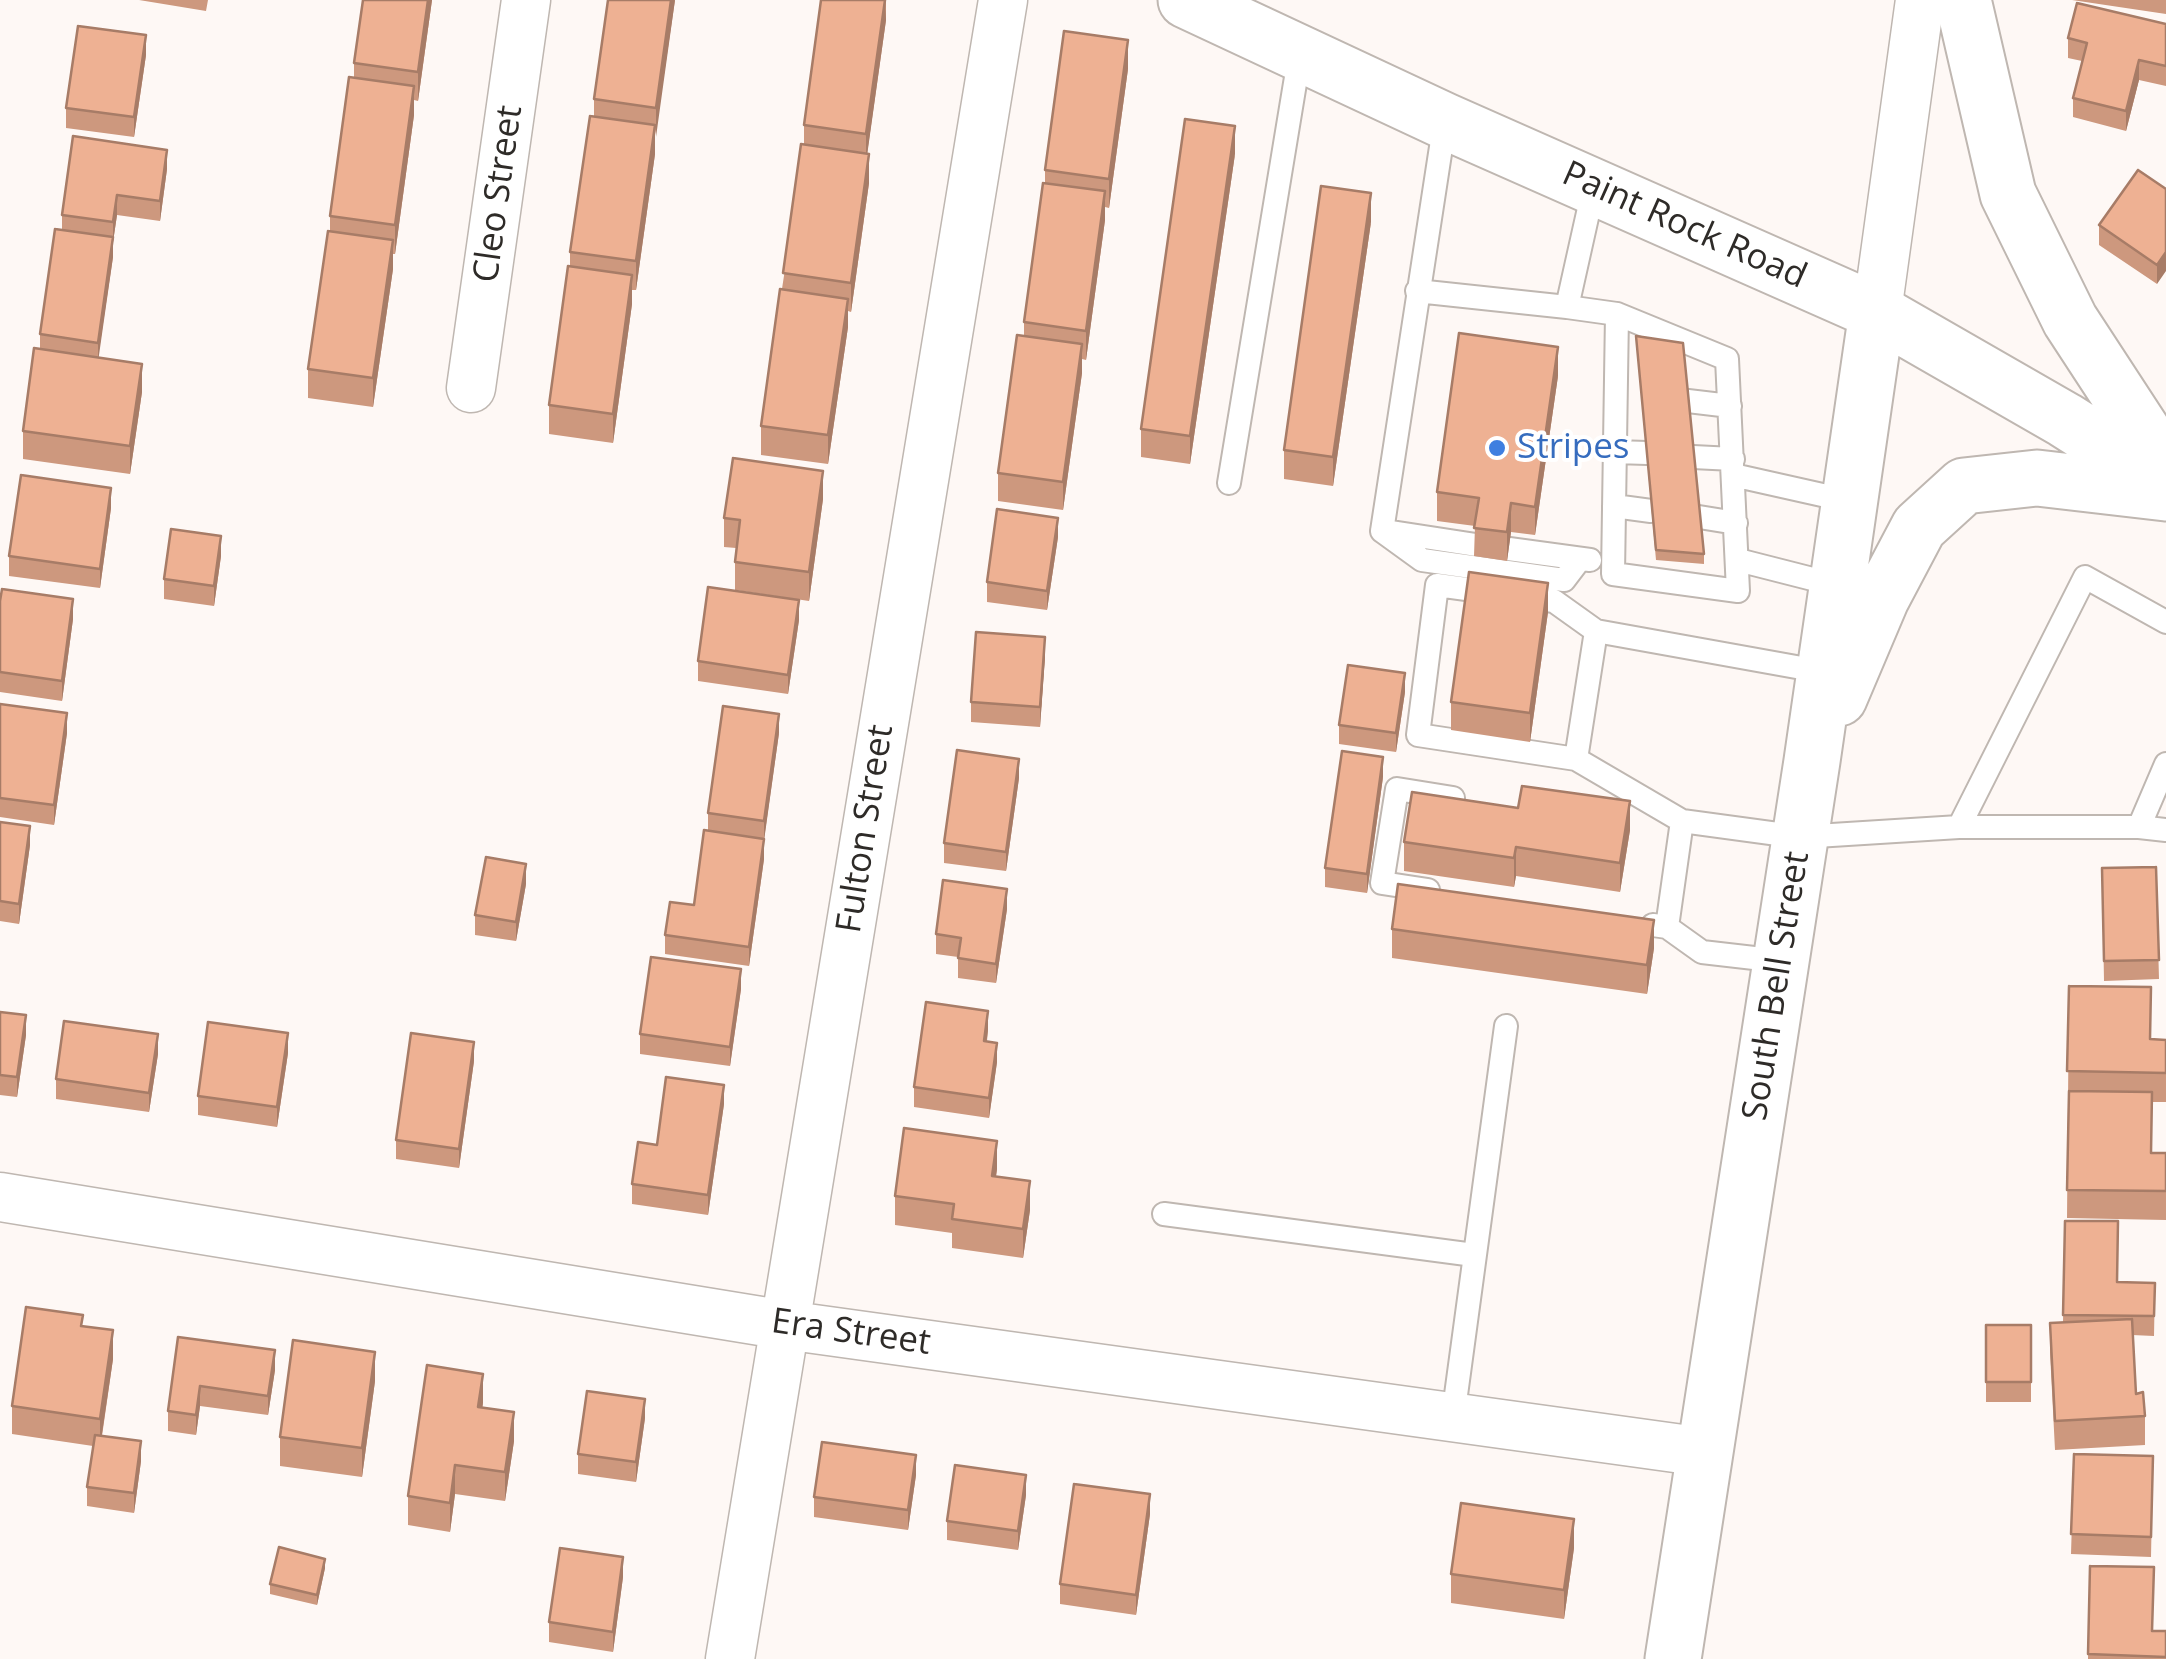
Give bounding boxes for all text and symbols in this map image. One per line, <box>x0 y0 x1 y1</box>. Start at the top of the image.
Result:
street label: Cleo Street <box>466 103 532 285</box>
street label: Paint Rock Road <box>1555 153 1813 299</box>
place label: Stripes <box>1517 427 1630 469</box>
marker: Stripes <box>1486 437 1508 459</box>
street label: Fulton Street <box>829 722 903 936</box>
street label: South Bell Street <box>1735 849 1819 1123</box>
street label: Era Street <box>769 1301 933 1365</box>

